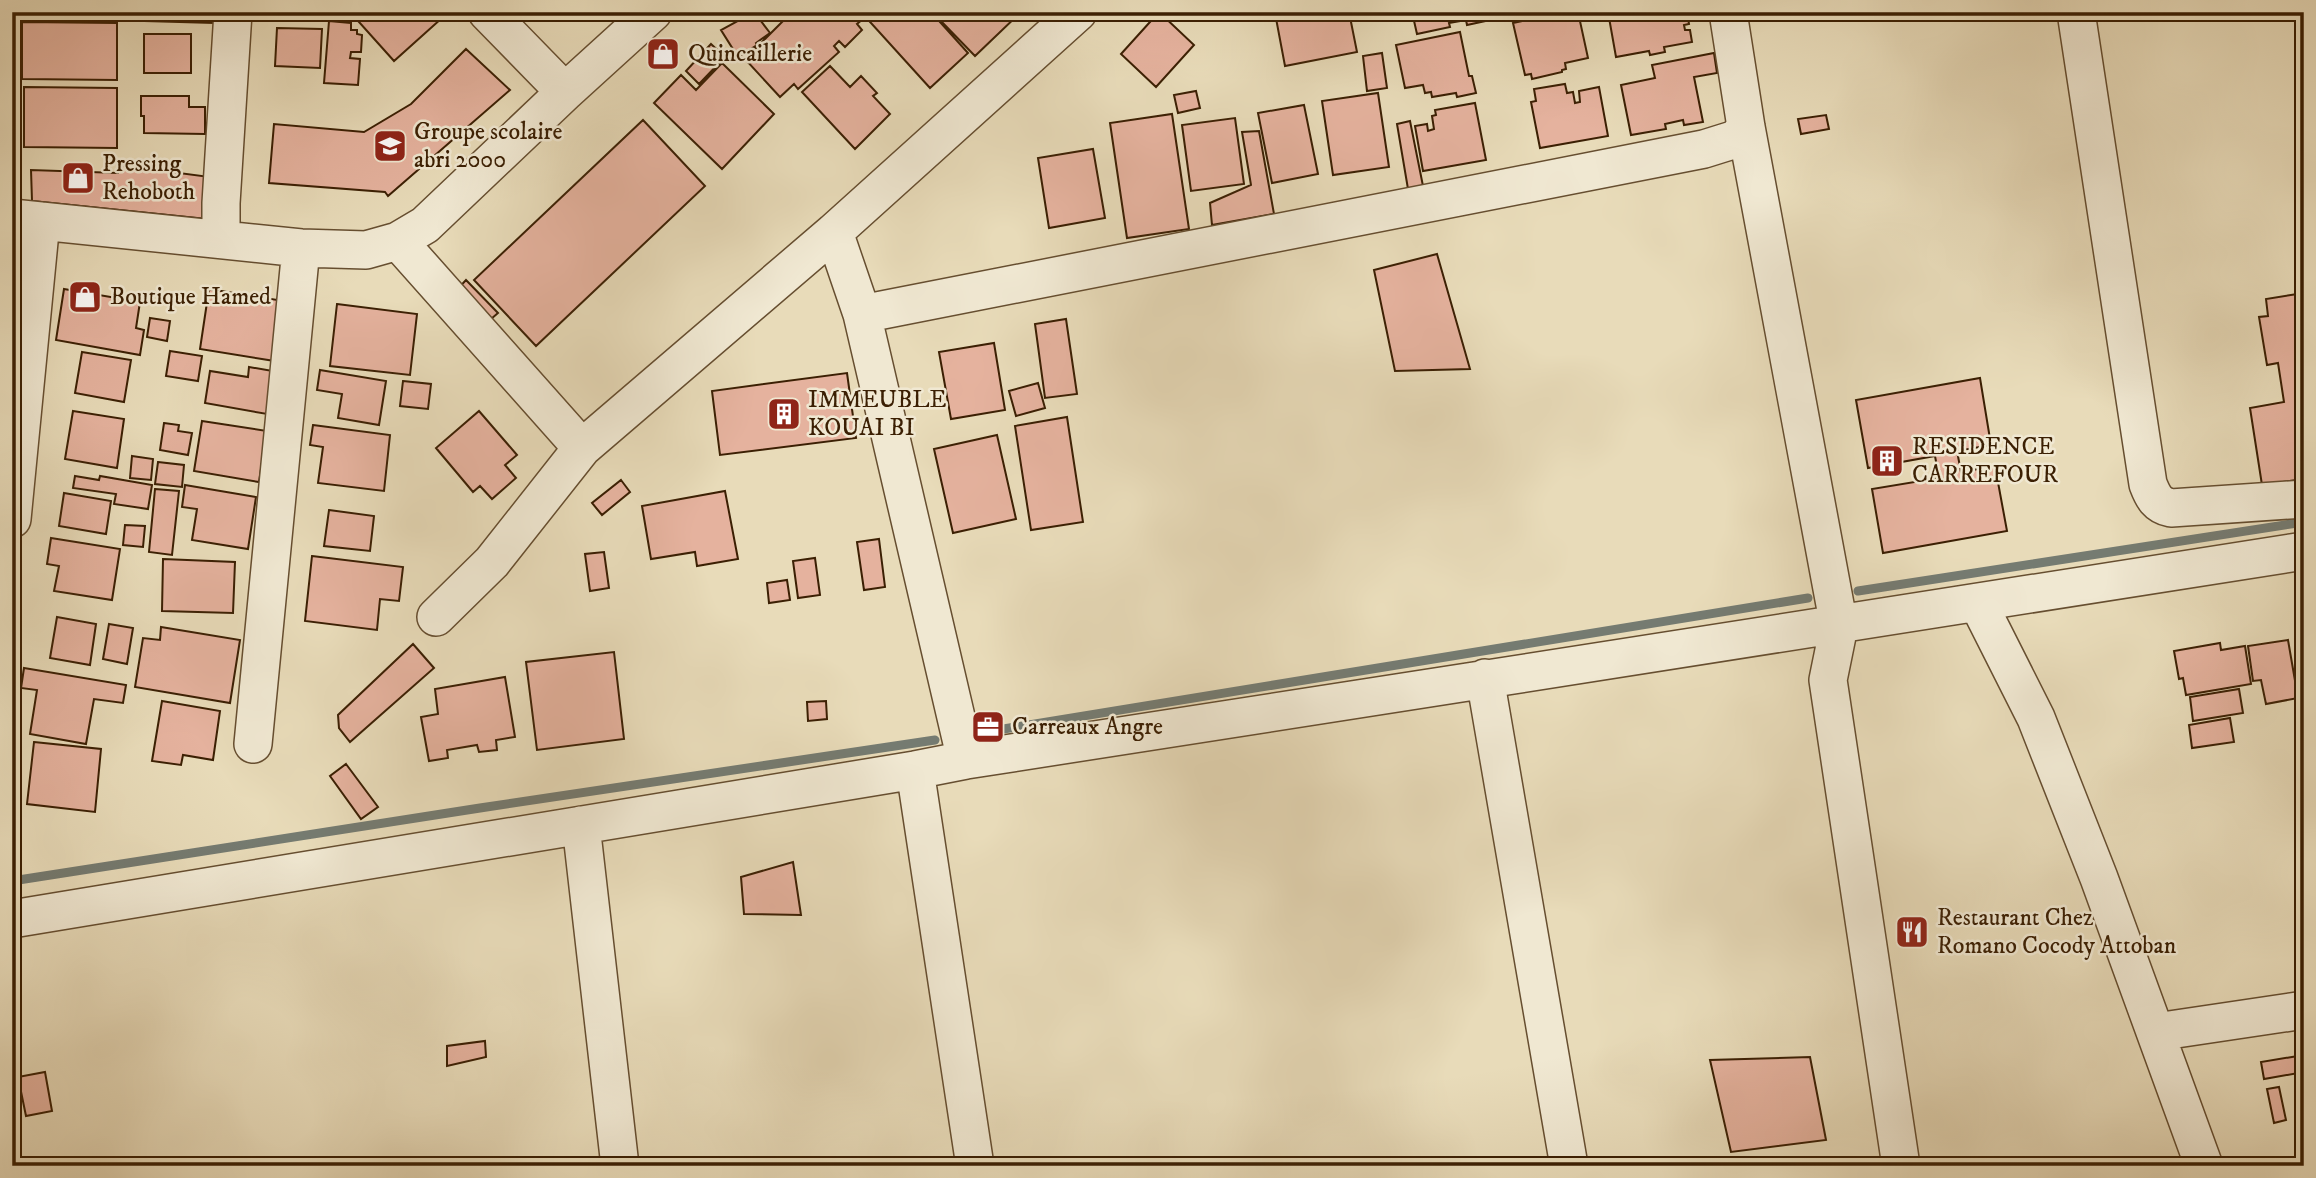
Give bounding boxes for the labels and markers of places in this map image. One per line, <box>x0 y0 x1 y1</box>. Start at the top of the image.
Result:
shop icon: Quincaillerie <box>644 35 682 73</box>
place label: Quincaillerie <box>688 39 812 69</box>
place label: Groupe scolaire abri 2000 <box>414 117 563 175</box>
school or university icon: Groupe scolaire abri 2000 <box>371 127 409 165</box>
place label: Pressing Rehoboth <box>102 149 196 207</box>
shop icon: Pressing Rehoboth <box>59 159 97 197</box>
shop icon: Boutique Hamed <box>66 278 104 316</box>
place label: Boutique Hamed <box>110 282 271 312</box>
place label: IMMEUBLE KOUAI BI <box>808 385 947 443</box>
building icon: IMMEUBLE KOUAI BI <box>765 395 803 433</box>
place label: RESIDENCE CARREFOUR <box>1912 432 2058 490</box>
building icon: RESIDENCE CARREFOUR <box>1868 442 1906 480</box>
office icon: Carreaux Angre <box>969 708 1007 746</box>
place label: Carreaux Angre <box>1012 712 1163 742</box>
place label: Restaurant Chez Romano Cocody Attoban <box>1937 903 2177 961</box>
restaurant icon: Restaurant Chez Romano Cocody Attoban <box>1893 913 1931 951</box>

